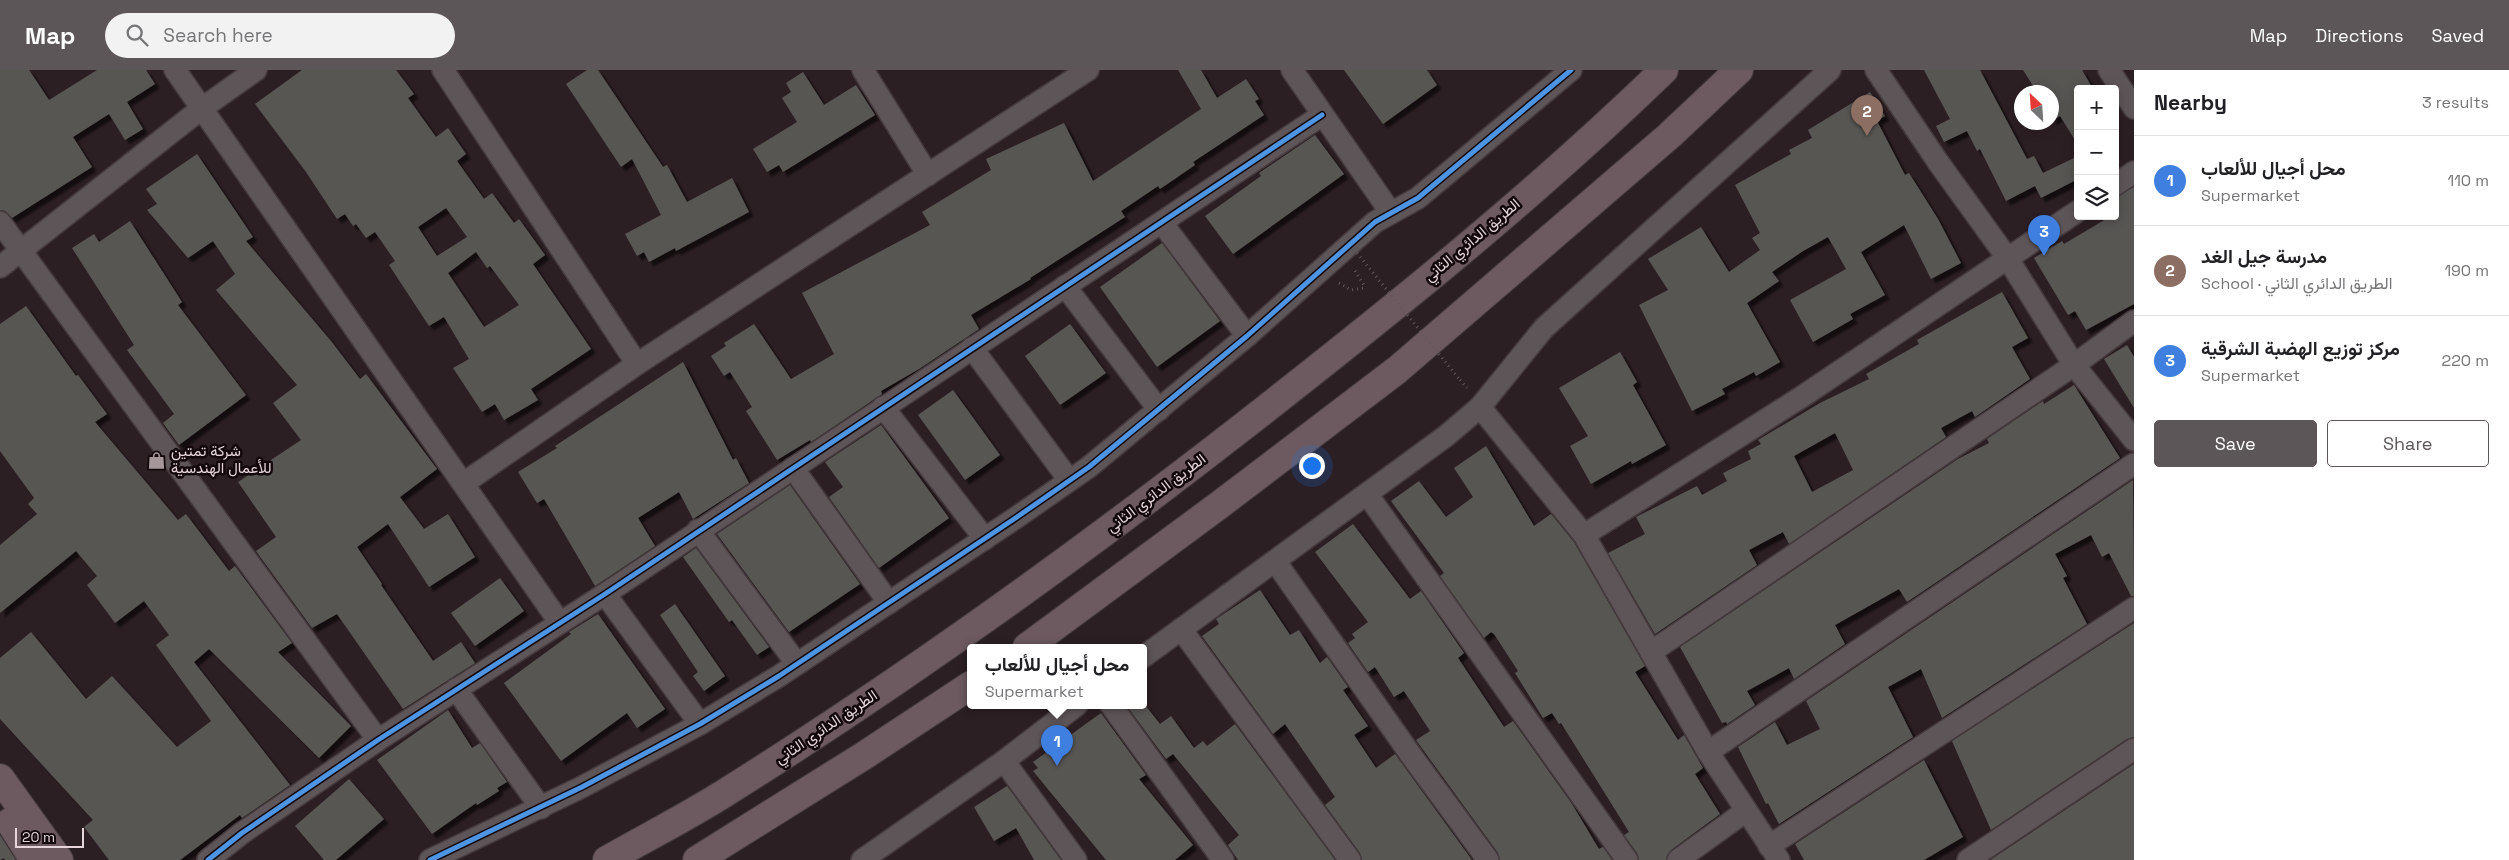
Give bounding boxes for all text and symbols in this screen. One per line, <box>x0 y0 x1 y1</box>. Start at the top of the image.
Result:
search box <box>105 13 455 58</box>
text: Map <box>25 20 75 51</box>
icon: search <box>123 21 151 49</box>
text: Search here <box>163 23 273 48</box>
text: Map <box>2250 24 2287 47</box>
text: Directions <box>2315 24 2404 47</box>
text: Saved <box>2432 24 2484 47</box>
north arrow <box>2014 85 2059 130</box>
map controls <box>2074 85 2119 220</box>
button: + <box>2074 85 2119 130</box>
text: Nearby <box>2154 89 2227 116</box>
text: 3 results <box>2422 92 2489 113</box>
pin: 2 <box>1851 95 1883 136</box>
button: − <box>2074 130 2119 175</box>
text: محل أجيال للألعاب <box>2201 156 2346 181</box>
text: 1 <box>2166 170 2174 191</box>
text: 110 m <box>2447 170 2489 191</box>
button: layers <box>2074 175 2119 220</box>
text: Supermarket <box>2201 185 2300 206</box>
street label: الطريق الدائري الثاني <box>1420 194 1526 288</box>
pin: 3 <box>2028 215 2060 256</box>
text: مدرسة جيل الغد <box>2201 244 2327 269</box>
text: 2 <box>2165 260 2175 281</box>
text: 190 m <box>2444 260 2489 281</box>
text: School · الطريق الدائري الثاني <box>2201 273 2392 294</box>
text: مركز توزيع الهضبة الشرقية <box>2201 336 2400 361</box>
text: 3 <box>2165 350 2175 371</box>
text: 220 m <box>2442 350 2489 371</box>
text: Supermarket <box>2201 365 2300 386</box>
button: Save <box>2154 420 2317 467</box>
button: Share <box>2327 420 2489 467</box>
place label: شركة تمتين للأعمال الهندسية <box>171 441 272 477</box>
street label: الطريق الدائري الثاني <box>1102 449 1211 539</box>
shop icon: شركة تمتين للأعمال الهندسية <box>147 450 167 470</box>
your location <box>1299 453 1325 479</box>
popup <box>967 644 1147 709</box>
text: محل أجيال للألعاب <box>985 652 1129 677</box>
text: Supermarket <box>985 681 1084 702</box>
street label: الطريق الدائري الثاني <box>771 685 883 771</box>
pin: 1 <box>1041 725 1073 766</box>
scale bar <box>15 825 84 848</box>
text: 20 m <box>22 828 55 846</box>

